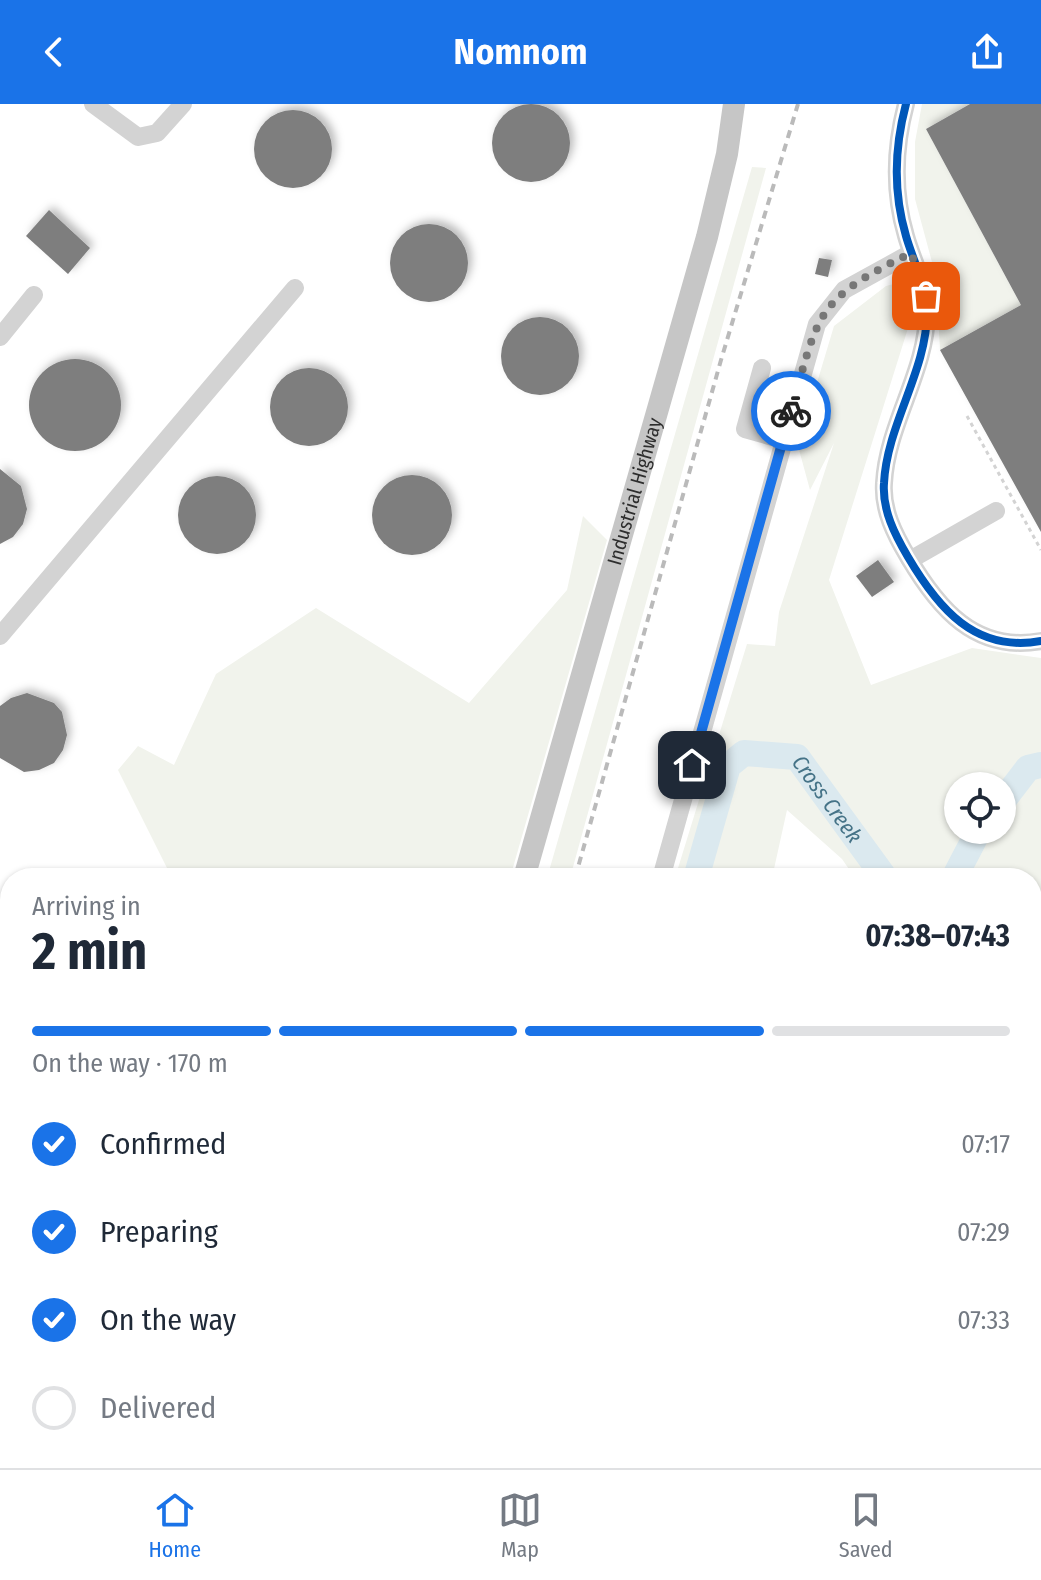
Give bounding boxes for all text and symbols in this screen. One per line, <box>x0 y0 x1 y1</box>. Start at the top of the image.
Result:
icon: back <box>32 30 76 74</box>
text: Nomnom <box>454 30 587 74</box>
icon: share <box>965 30 1009 74</box>
pin <box>892 262 960 330</box>
icon: bag <box>904 274 948 318</box>
courier <box>751 371 831 451</box>
icon: bike <box>769 389 813 433</box>
street label: Industrial Highway <box>602 415 667 568</box>
pin <box>658 731 726 799</box>
icon: home <box>670 743 714 787</box>
water label: Cross Creek <box>786 750 868 849</box>
map controls <box>944 772 1016 844</box>
button: locate <box>944 772 1016 844</box>
text: Arriving in <box>32 891 141 922</box>
text: 07:38–07:43 <box>865 918 1010 954</box>
text: 2 min <box>32 920 147 983</box>
text: On the way · 170 m <box>32 1048 228 1079</box>
icon: check <box>32 1122 76 1166</box>
text: Confirmed <box>100 1126 226 1162</box>
text: 07:17 <box>961 1129 1010 1160</box>
icon: check <box>32 1210 76 1254</box>
text: Preparing <box>100 1214 218 1250</box>
text: 07:29 <box>957 1217 1010 1248</box>
icon: check <box>32 1298 76 1342</box>
text: On the way <box>100 1302 236 1338</box>
text: 07:33 <box>957 1305 1010 1336</box>
text: Delivered <box>100 1390 216 1426</box>
tab: Home <box>148 1488 201 1563</box>
tab: Map <box>498 1488 542 1563</box>
tab: Saved <box>839 1488 893 1563</box>

